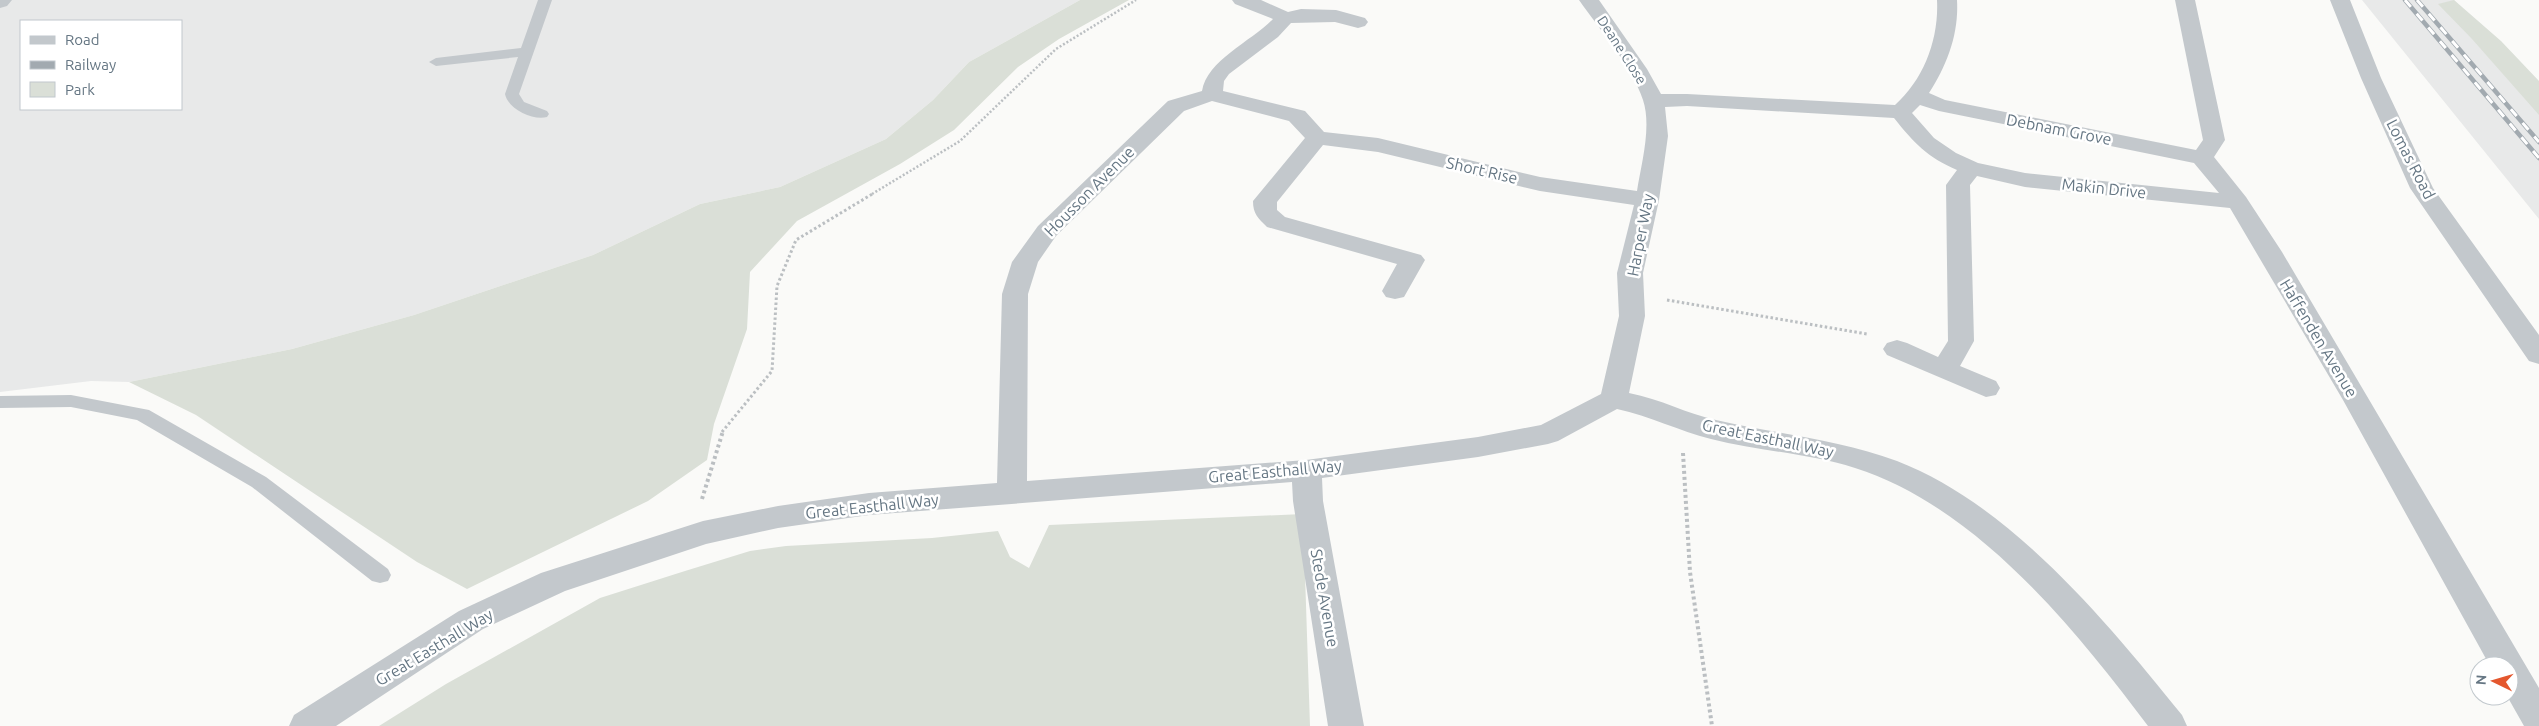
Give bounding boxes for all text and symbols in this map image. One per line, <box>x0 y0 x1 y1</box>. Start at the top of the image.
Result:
street label: Deane Close <box>1594 13 1650 87</box>
legend <box>20 20 182 110</box>
text: Road <box>65 31 100 48</box>
text: Railway <box>65 56 116 73</box>
text: Park <box>65 81 95 98</box>
street label: Debnam Grove <box>2005 110 2113 148</box>
street label: Lomas Road <box>2383 116 2439 202</box>
street label: Housson Avenue <box>1040 142 1138 240</box>
street label: Short Rise <box>1445 153 1519 187</box>
street label: Makin Drive <box>2061 175 2147 201</box>
street label: Harper Way <box>1623 192 1657 278</box>
street label: Haffenden Avenue <box>2277 276 2361 400</box>
street label: Great Easthall Way <box>1701 415 1836 461</box>
street label: Great Easthall Way <box>1208 456 1343 486</box>
street label: Great Easthall Way <box>804 490 940 522</box>
street label: Stede Avenue <box>1308 548 1342 648</box>
street label: Great Easthall Way <box>372 605 496 689</box>
north arrow <box>2469 656 2519 706</box>
text: N <box>2473 674 2489 686</box>

